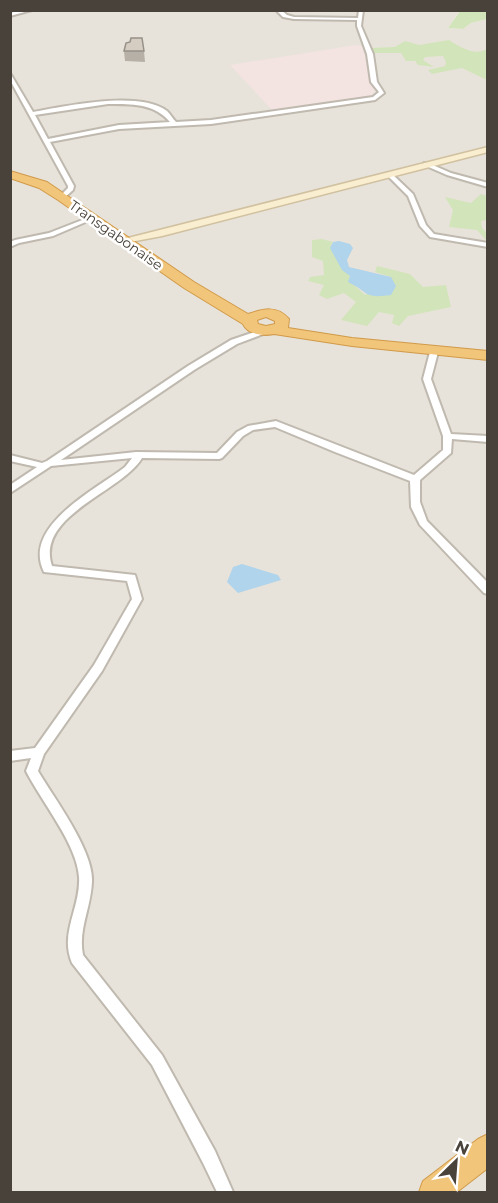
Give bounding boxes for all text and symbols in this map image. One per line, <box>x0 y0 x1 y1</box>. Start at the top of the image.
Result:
street label: Transgabonaise <box>66 196 166 274</box>
north arrow <box>426 1131 486 1191</box>
text: N <box>452 1137 472 1159</box>

